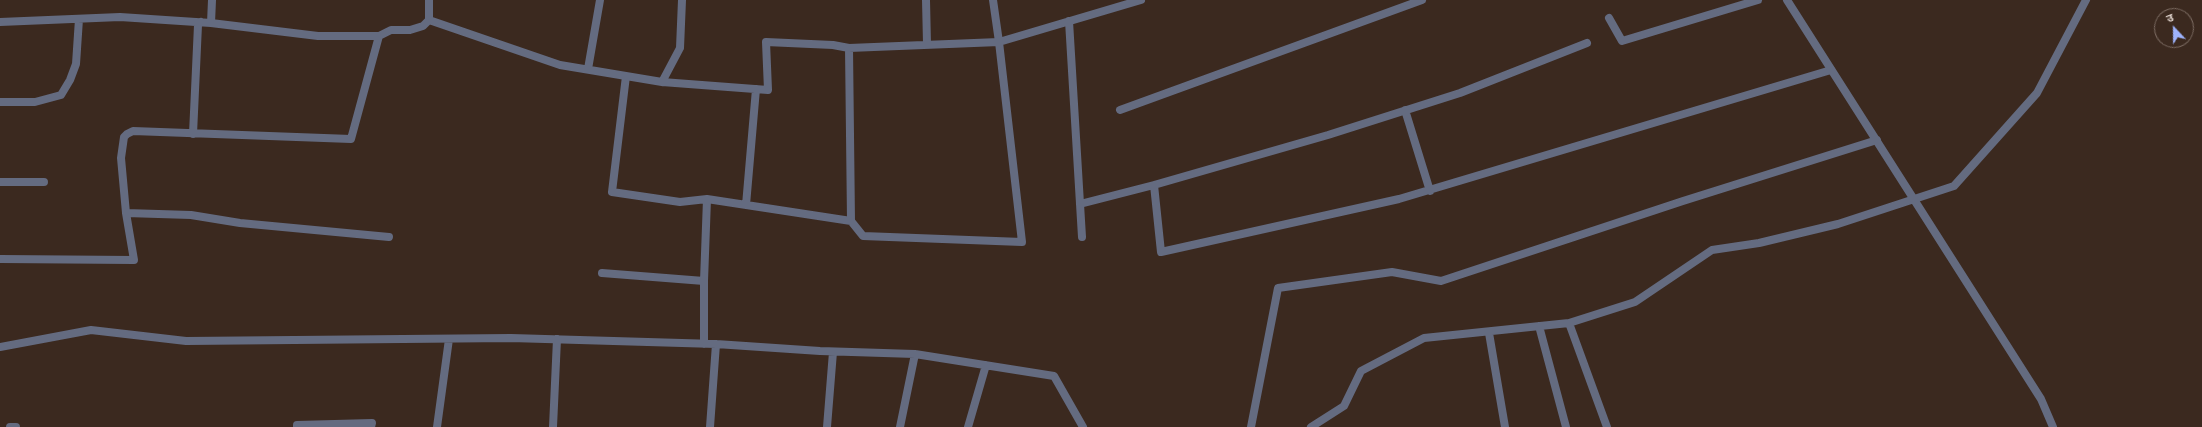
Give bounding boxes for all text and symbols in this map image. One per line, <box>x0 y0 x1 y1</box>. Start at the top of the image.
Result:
north arrow <box>2154 8 2194 48</box>
text: उ <box>2164 9 2175 25</box>

